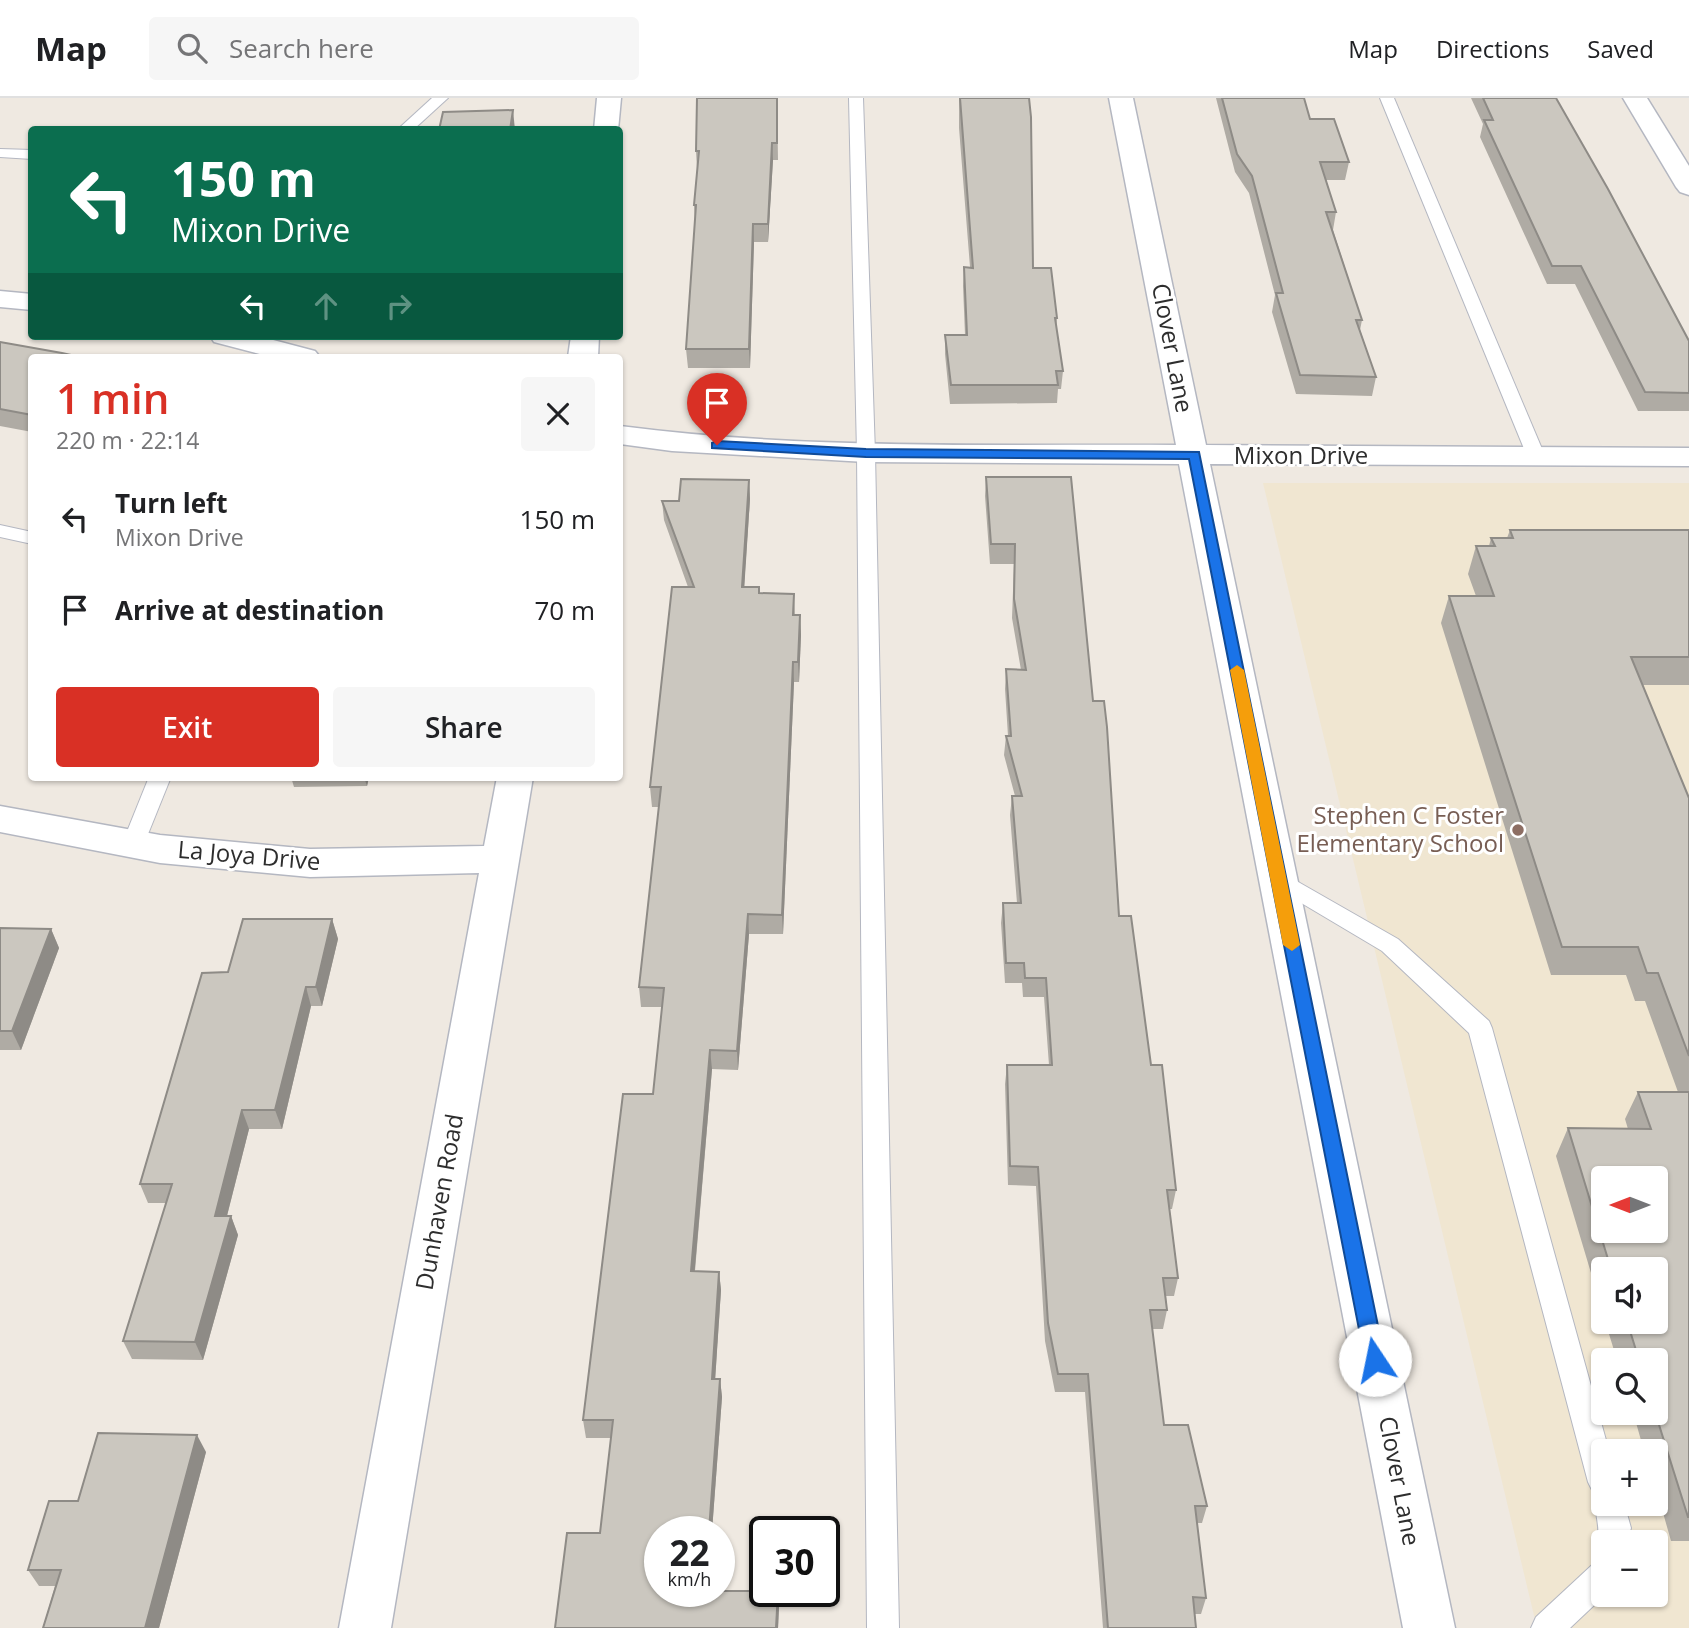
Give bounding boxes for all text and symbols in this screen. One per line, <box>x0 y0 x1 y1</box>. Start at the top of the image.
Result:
search box <box>149 17 639 80</box>
text: Map <box>35 26 107 71</box>
icon: search <box>173 29 211 67</box>
text: Search here <box>229 30 374 66</box>
text: Map <box>1348 32 1398 65</box>
text: Directions <box>1436 32 1549 65</box>
text: Saved <box>1587 32 1654 65</box>
text: 150 m <box>171 145 316 211</box>
icon: left <box>56 154 147 245</box>
text: Mixon Drive <box>171 208 350 251</box>
street label: Clover Lane <box>1145 280 1202 415</box>
icon: left <box>234 287 272 325</box>
icon: ahead <box>307 287 345 325</box>
icon: right <box>380 287 418 325</box>
text: 1 min <box>56 369 169 426</box>
pin <box>687 373 747 445</box>
button: close <box>521 377 595 451</box>
icon: arrive <box>698 384 736 422</box>
text: 220 m · 22:14 <box>56 424 199 456</box>
street label: Mixon Drive <box>1234 438 1368 471</box>
text: Turn left <box>115 485 227 521</box>
icon: left <box>56 500 94 538</box>
text: 150 m <box>520 501 595 537</box>
text: Mixon Drive <box>115 521 244 553</box>
icon: arrive <box>56 591 94 629</box>
text: Arrive at destination <box>115 592 384 628</box>
text: 70 m <box>534 592 595 628</box>
button: Exit <box>56 687 319 767</box>
button: Share <box>333 687 595 767</box>
place label: Stephen C Foster Elementary School <box>1296 798 1504 859</box>
marker: Stephen C Foster Elementary School <box>1510 822 1526 838</box>
street label: La Joya Drive <box>176 832 322 877</box>
street label: Dunhaven Road <box>407 1111 470 1293</box>
north arrow <box>1591 1166 1668 1242</box>
map controls <box>1591 1166 1668 1607</box>
button: sound <box>1591 1257 1668 1334</box>
position arrow <box>1338 1323 1412 1397</box>
button: search <box>1591 1348 1668 1425</box>
street label: Clover Lane <box>1372 1413 1429 1548</box>
button: + <box>1591 1439 1668 1516</box>
speed limit sign: 30 <box>749 1516 840 1607</box>
text: 22 <box>669 1529 710 1576</box>
button: − <box>1591 1530 1668 1607</box>
text: km/h <box>668 1567 711 1591</box>

